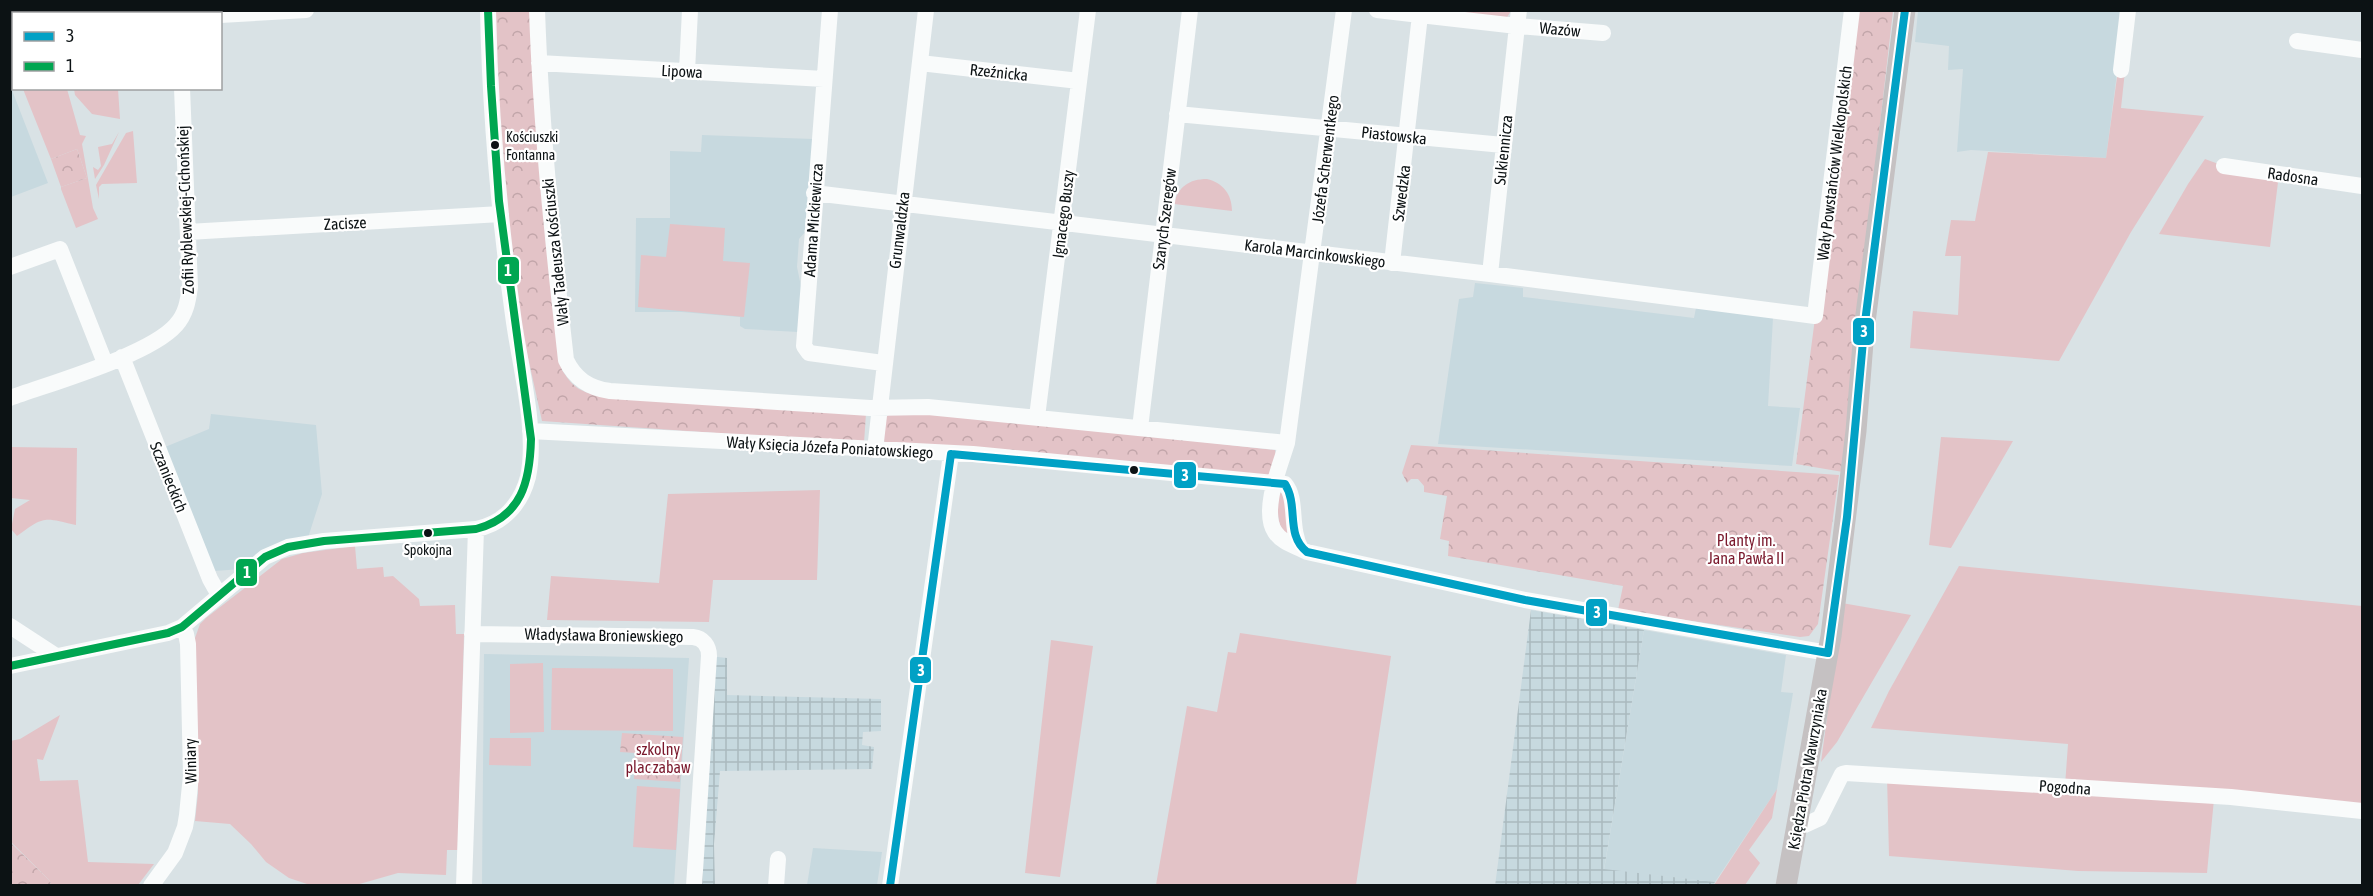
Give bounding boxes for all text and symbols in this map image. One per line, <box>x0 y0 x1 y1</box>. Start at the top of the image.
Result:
legend <box>12 12 222 90</box>
street label: Wazów <box>1539 18 1582 40</box>
text: 3 <box>66 25 74 46</box>
text: 1 <box>66 55 74 76</box>
street label: Rzeźnicka <box>969 60 1029 84</box>
street label: Lipowa <box>661 61 703 82</box>
street label: Wały Powstańców Wielkopolskich <box>1813 64 1856 262</box>
street label: Józefa Scherwentkego <box>1308 94 1343 224</box>
street label: Sukiennicza <box>1490 114 1516 186</box>
street label: Piastowska <box>1360 123 1428 147</box>
street label: Zofii Ryblewskiej-Cichońskiej <box>173 125 198 295</box>
place label: Kościuszki Fontanna <box>506 129 558 163</box>
marker: Kościuszki Fontanna <box>489 139 501 151</box>
street label: Adama Mickiewicza <box>800 162 826 278</box>
street label: Szwedzka <box>1389 164 1413 222</box>
street label: Radosna <box>2266 164 2320 188</box>
street label: Szarych Szeregów <box>1149 167 1180 271</box>
street label: Ignacego Buszy <box>1049 168 1078 259</box>
street label: Wały Tadeusza Kościuszki <box>538 177 573 327</box>
street label: Grunwaldzka <box>885 190 913 270</box>
street label: Zacisze <box>323 213 367 233</box>
street label: Karola Marcinkowskiego <box>1243 235 1387 272</box>
line badge: 1 <box>497 256 520 285</box>
text: 1 <box>504 261 512 279</box>
line badge: 3 <box>1852 317 1875 346</box>
text: 3 <box>1860 322 1868 340</box>
street label: Wały Księcia Józefa Poniatowskiego <box>726 433 934 462</box>
street label: Sczanieckich <box>147 439 191 515</box>
line badge: 3 <box>1173 461 1197 489</box>
unlabelled marker <box>1128 464 1140 476</box>
text: 3 <box>1181 466 1189 484</box>
marker: Spokojna <box>422 527 434 539</box>
park label: Planty im. Jana Pawła II <box>1708 531 1784 567</box>
place label: Spokojna <box>404 542 452 558</box>
line badge: 1 <box>235 558 258 587</box>
text: 1 <box>243 563 251 581</box>
line badge: 3 <box>1585 598 1608 627</box>
text: 3 <box>1593 603 1601 621</box>
street label: Władysława Broniewskiego <box>524 625 684 646</box>
line badge: 3 <box>909 656 932 684</box>
text: 3 <box>917 661 925 679</box>
street label: Księdza Piotra Wawrzyniaka <box>1784 687 1831 851</box>
street label: Winiary <box>181 738 200 784</box>
park label: szkolny plac zabaw <box>625 740 691 777</box>
street label: Pogodna <box>2038 776 2092 799</box>

